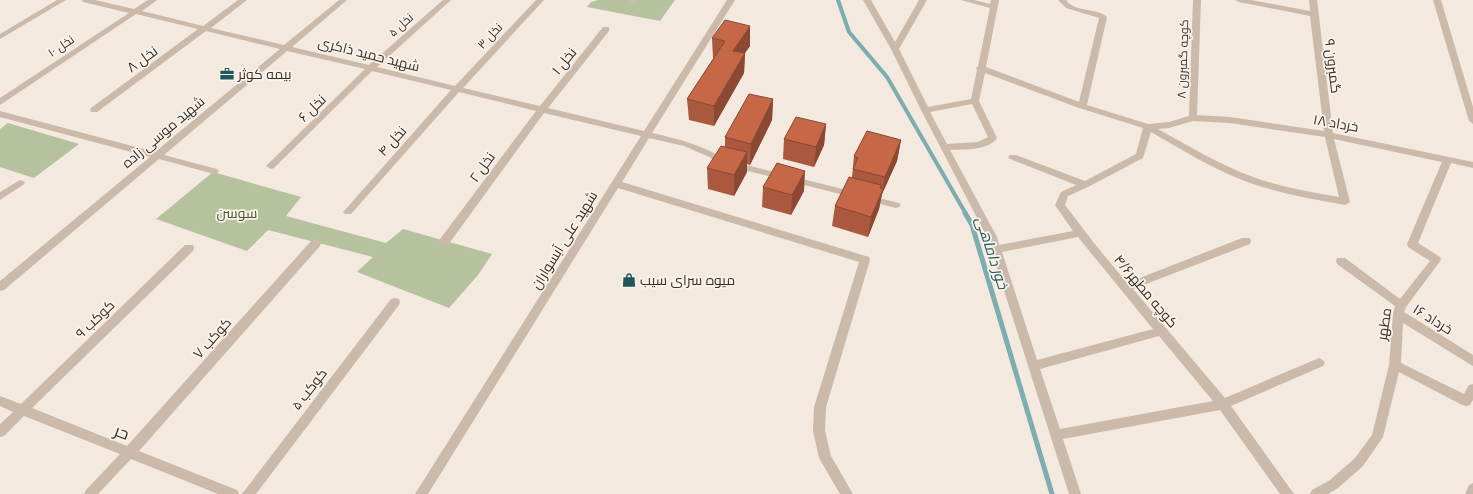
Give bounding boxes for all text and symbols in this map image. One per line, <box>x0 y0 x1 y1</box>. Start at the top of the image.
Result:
street label: نخل ۵ <box>386 10 416 40</box>
street label: کوچه گمبرون ۸ <box>1175 19 1193 99</box>
street label: نخل ۳ <box>475 20 505 52</box>
street label: نخل ۱۰ <box>45 32 77 60</box>
street label: شهید حمید ذاکری <box>317 34 421 74</box>
street label: گمبرون ۹ <box>1322 38 1344 94</box>
street label: نخل ۸ <box>123 42 161 76</box>
street label: نخل ۱ <box>548 44 580 78</box>
office icon: بیمه کوثر <box>219 66 235 82</box>
place label: بیمه کوثر <box>237 66 292 82</box>
street label: نخل ۶ <box>295 91 329 125</box>
street label: شهید موسی زاده <box>119 93 207 171</box>
street label: خرداد ۱۸ <box>1312 111 1360 135</box>
street label: نخل ۴ <box>374 123 410 159</box>
street label: نخل ۲ <box>466 149 498 185</box>
street label: شهید علی آبسواران <box>527 188 601 292</box>
park label: سوسن <box>217 205 257 221</box>
water label: خور داماهی <box>972 214 1012 292</box>
street label: کوچه مطهر۴/۶ <box>1109 251 1181 332</box>
shop icon: میوه سرای سیب <box>621 272 637 288</box>
place label: میوه سرای سیب <box>640 272 735 288</box>
street label: کوکب ۹ <box>72 297 118 341</box>
street label: خرداد ۱۶ <box>1410 301 1456 337</box>
street label: مطهر <box>1373 306 1394 342</box>
street label: کوکب ۷ <box>190 314 234 362</box>
street label: کوکب ۵ <box>288 365 330 413</box>
street label: حر <box>110 420 132 445</box>

